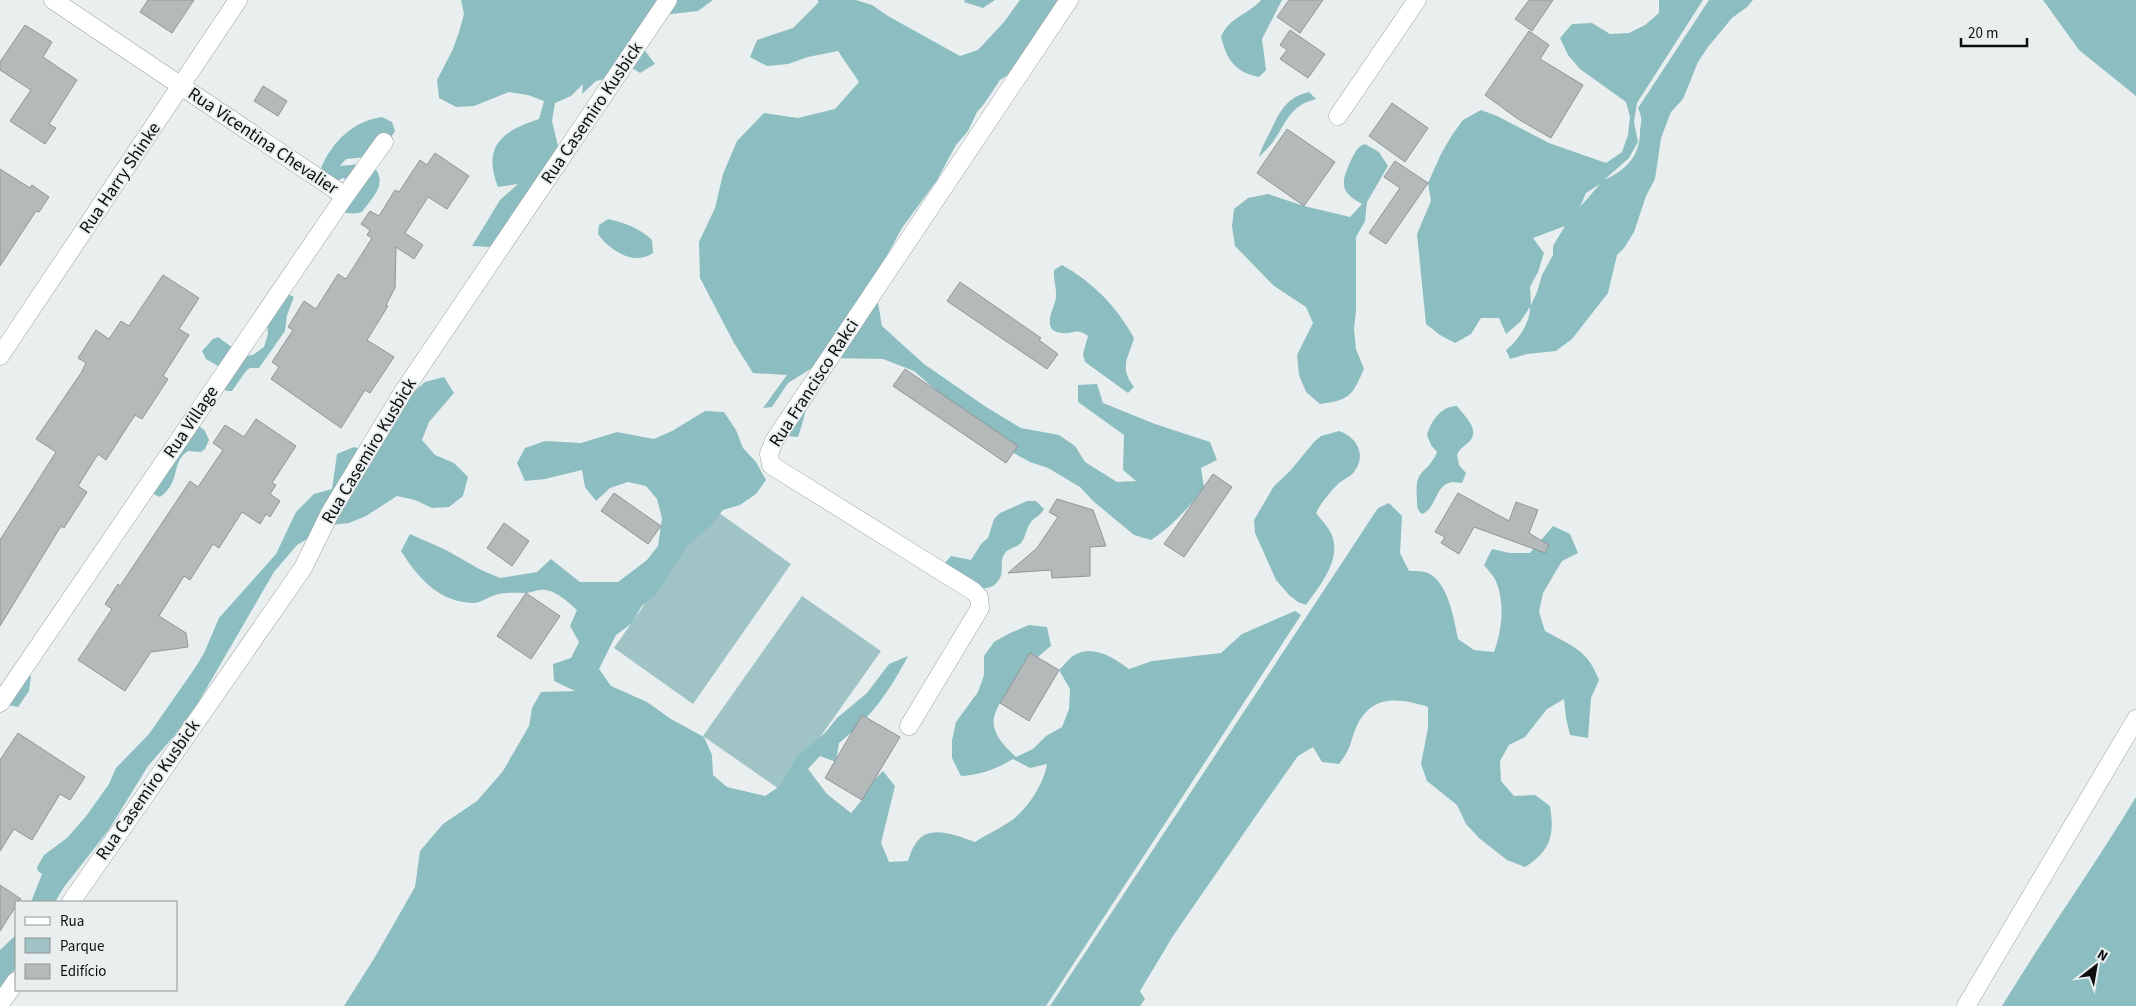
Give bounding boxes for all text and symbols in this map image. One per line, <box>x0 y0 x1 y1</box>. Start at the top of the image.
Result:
scale bar <box>1961 15 2027 47</box>
text: 20 m <box>1968 23 1998 44</box>
street label: Rua Casemiro Kusbick <box>535 37 649 189</box>
street label: Rua Vicentina Chevalier <box>183 81 344 201</box>
street label: Rua Harry Shinke <box>73 117 167 239</box>
street label: Rua Francisco Rakci <box>763 314 865 452</box>
street label: Rua Casemiro Kusbick <box>315 373 423 529</box>
street label: Rua Village <box>158 381 224 463</box>
street label: Rua Casemiro Kusbick <box>90 715 206 865</box>
legend <box>15 901 178 991</box>
text: Rua <box>60 911 84 932</box>
text: Parque <box>60 936 104 957</box>
north arrow <box>2071 941 2121 991</box>
text: N <box>2093 945 2111 967</box>
text: Edifício <box>60 961 107 982</box>

